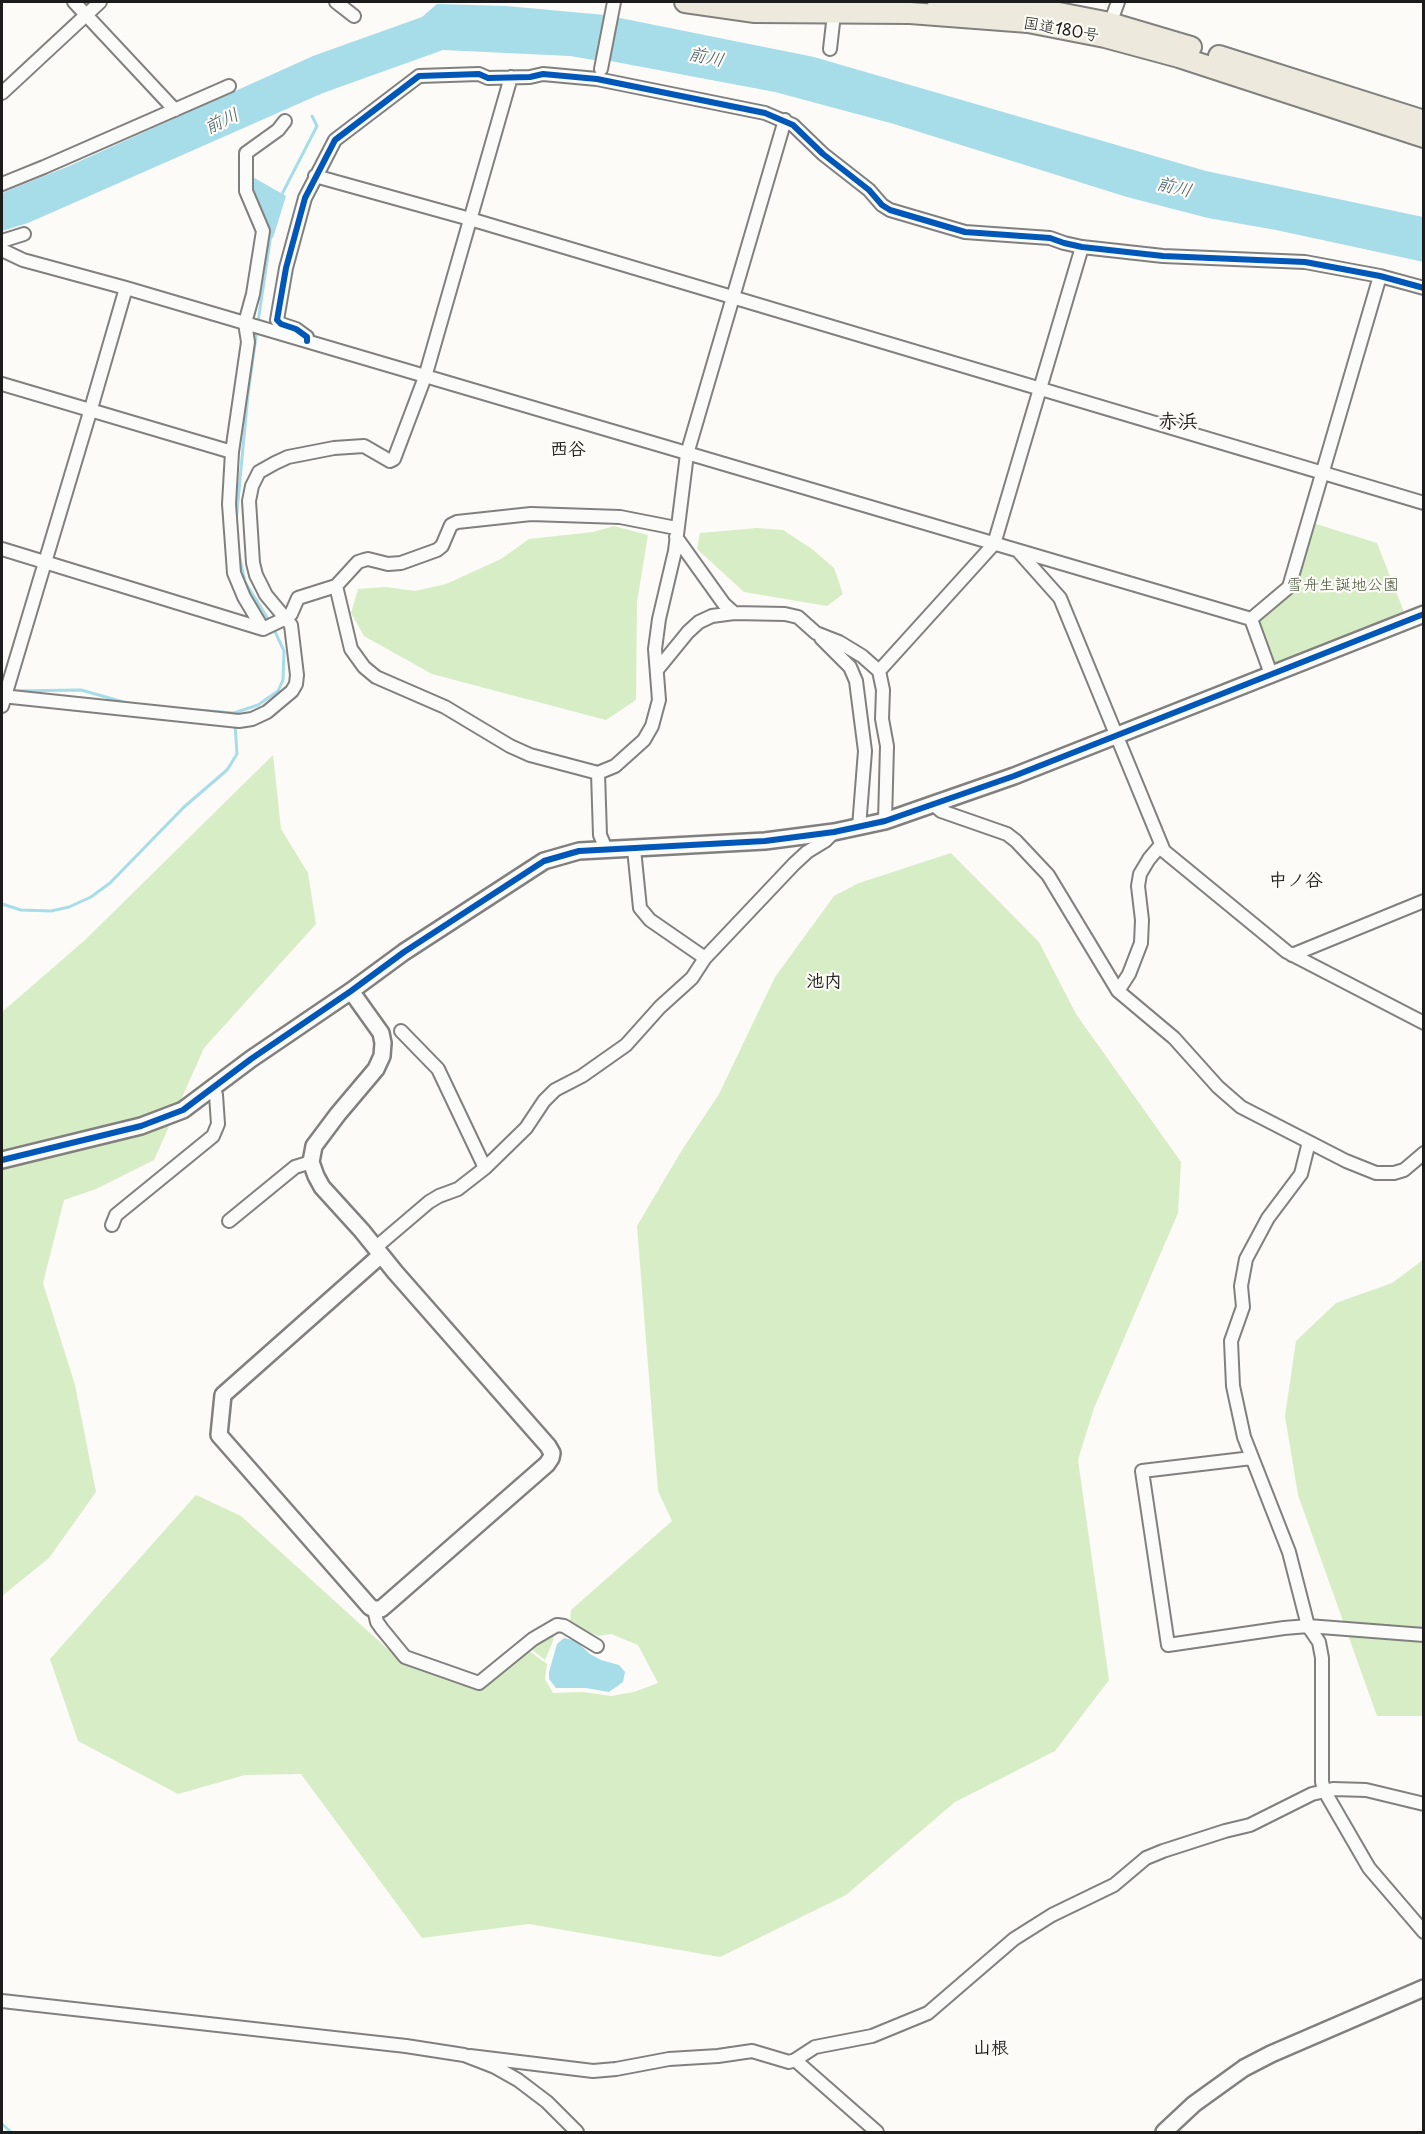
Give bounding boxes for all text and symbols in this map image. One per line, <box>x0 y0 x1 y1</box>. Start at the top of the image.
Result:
street label: 国道180号 <box>1021 14 1101 46</box>
water label: 前川 <box>686 44 726 72</box>
water label: 前川 <box>201 104 243 140</box>
water label: 前川 <box>1154 173 1194 203</box>
district label: 赤浜 <box>1158 410 1198 434</box>
district label: 西谷 <box>550 439 586 461</box>
park label: 雪舟生誕地公園 <box>1287 576 1399 596</box>
district label: 中ノ谷 <box>1269 870 1323 892</box>
district label: 池内 <box>806 971 842 993</box>
district label: 山根 <box>973 2038 1009 2060</box>

